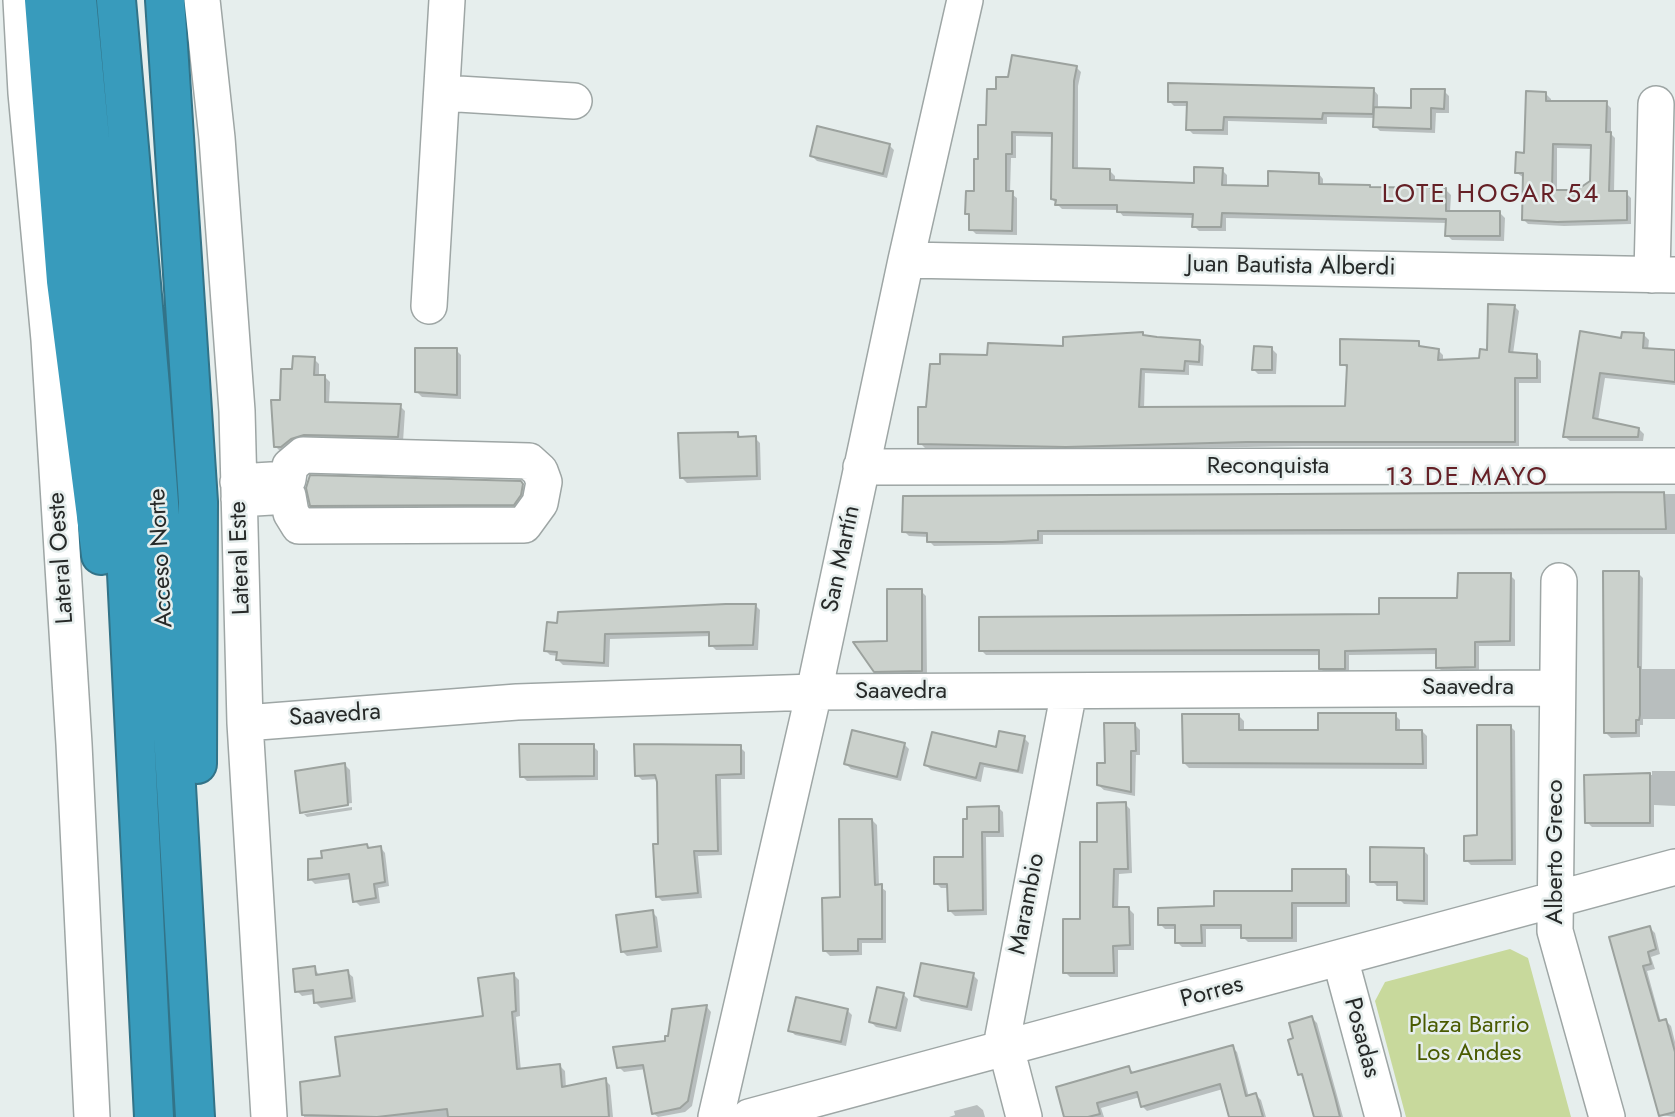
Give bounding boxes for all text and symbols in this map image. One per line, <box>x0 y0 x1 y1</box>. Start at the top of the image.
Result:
district label: LOTE HOGAR 54 <box>1383 180 1599 212</box>
street label: Juan Bautista Alberdi <box>1186 251 1396 283</box>
street label: Reconquista <box>1207 453 1329 481</box>
district label: 13 DE MAYO <box>1386 463 1548 495</box>
street label: Acceso Norte <box>144 488 180 628</box>
street label: Lateral Oeste <box>43 491 81 625</box>
street label: Lateral Este <box>225 501 257 615</box>
street label: San Martín <box>817 503 867 615</box>
street label: Saavedra <box>1422 674 1514 702</box>
street label: Saavedra <box>855 678 947 706</box>
street label: Saavedra <box>288 698 382 734</box>
street label: Alberto Greco <box>1542 779 1570 925</box>
street label: Marambio <box>1004 851 1052 957</box>
street label: Porres <box>1178 971 1246 1015</box>
street label: Posadas <box>1337 995 1385 1081</box>
park label: Plaza Barrio Los Andes <box>1409 1012 1529 1068</box>

